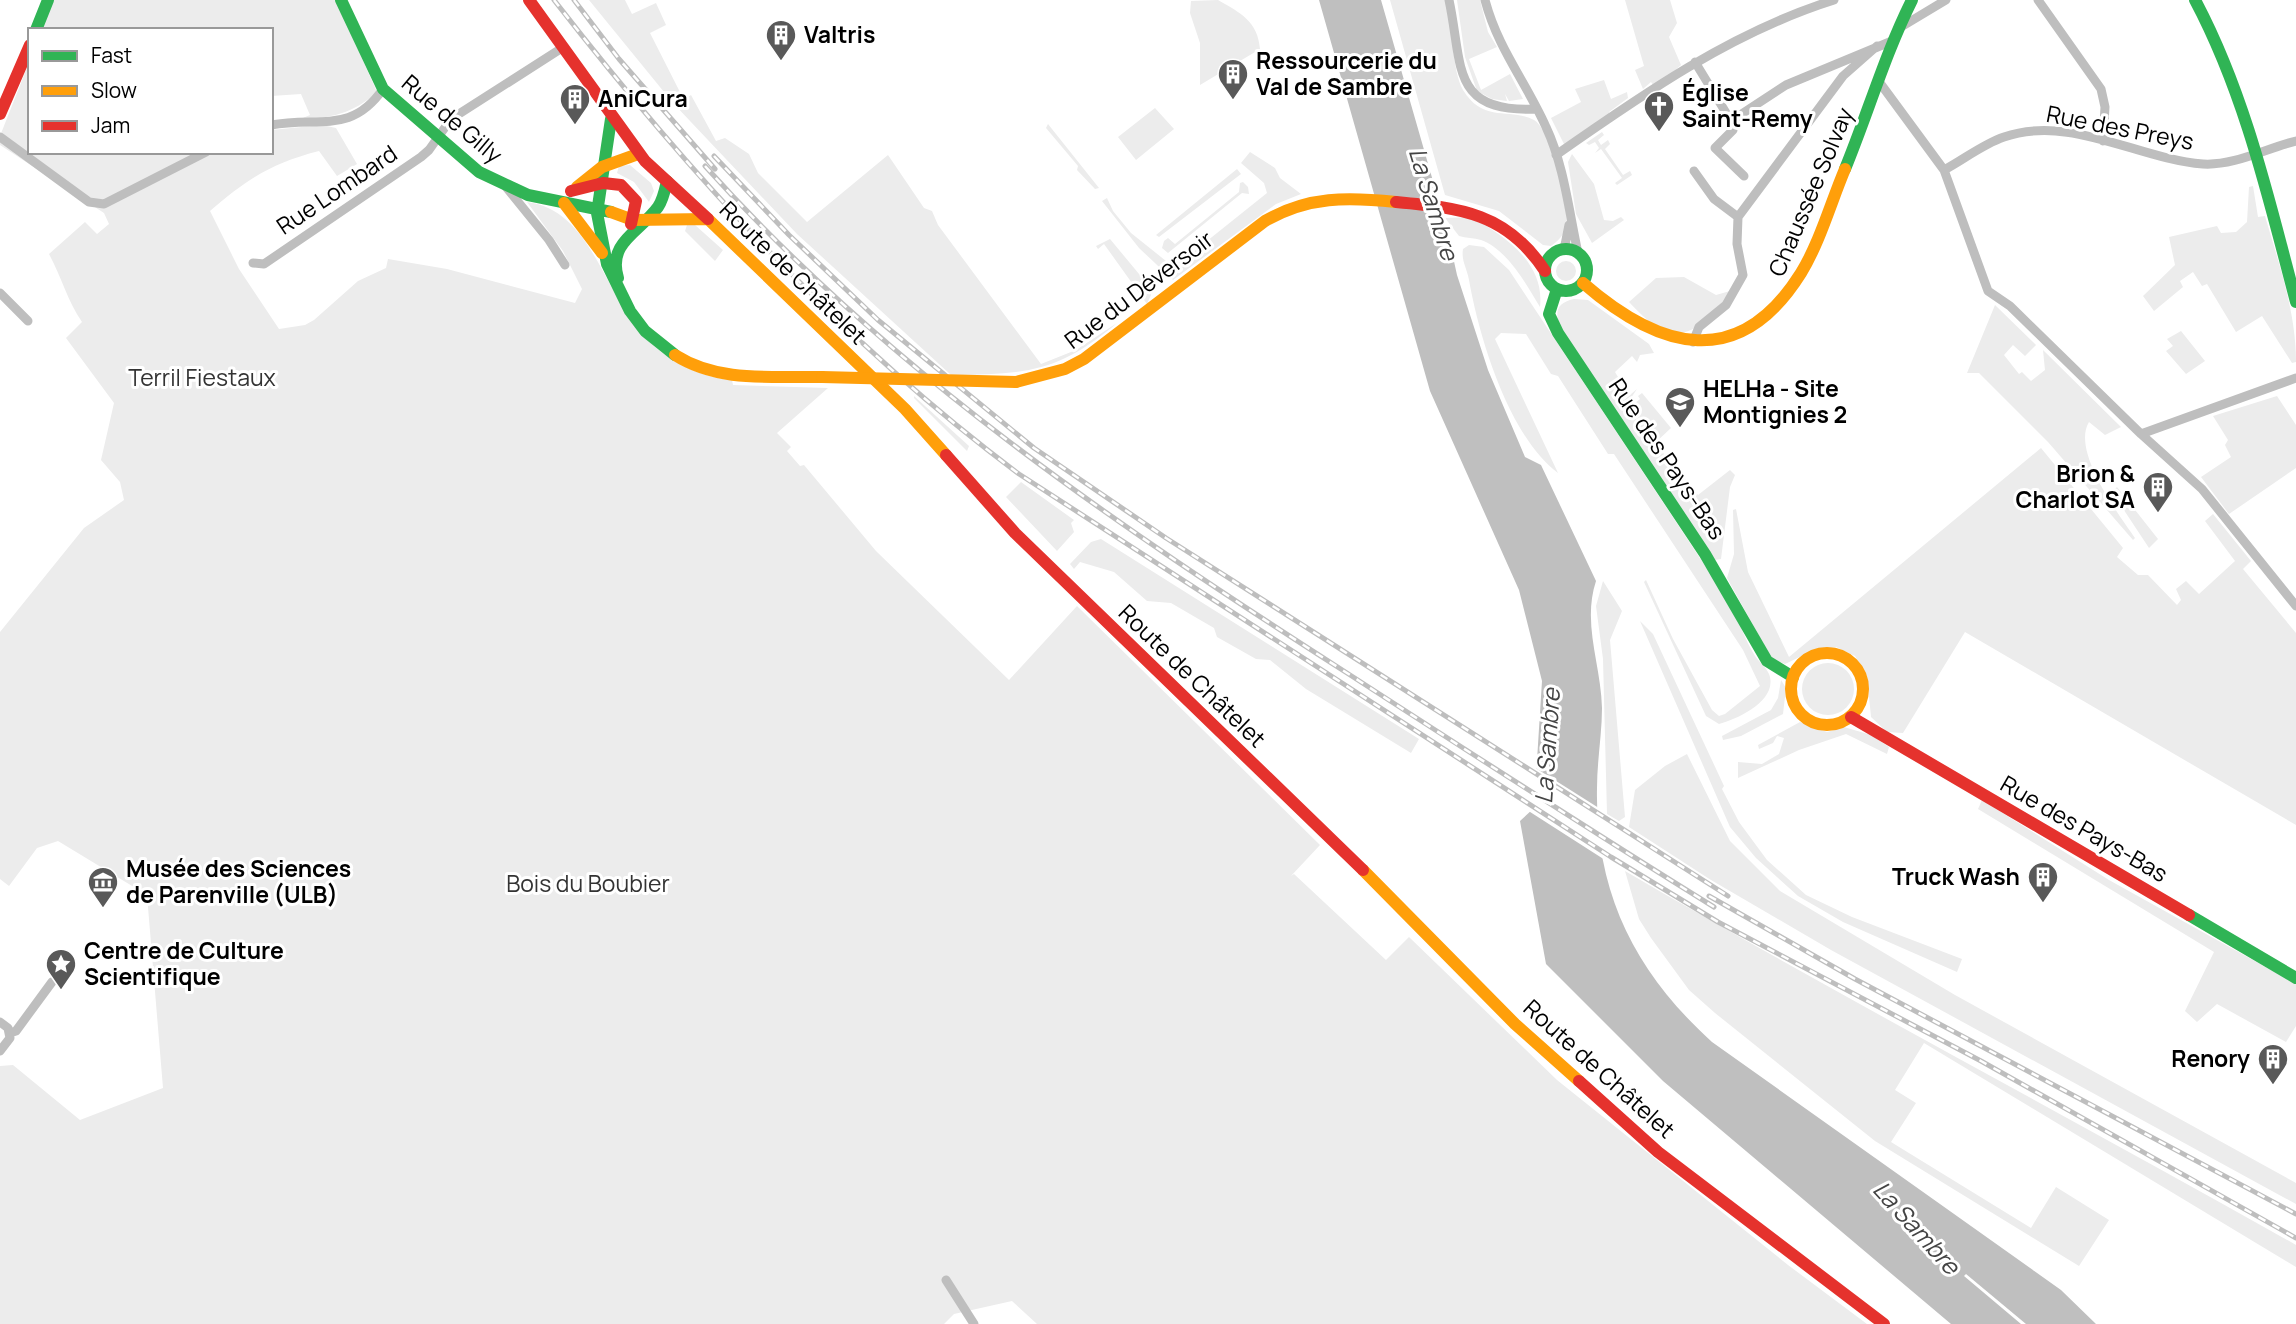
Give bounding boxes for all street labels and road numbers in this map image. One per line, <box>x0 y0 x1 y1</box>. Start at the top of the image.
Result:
street label: Rue de Gilly <box>395 67 510 170</box>
street label: Rue des Preys <box>2044 97 2197 157</box>
street label: Chaussée Solvay <box>1760 102 1860 281</box>
street label: Rue Lombard <box>270 137 403 241</box>
street label: Route de Châtelet <box>713 194 874 351</box>
street label: Rue du Déversoir <box>1058 223 1219 356</box>
street label: Rue des Pays-Bas <box>1602 371 1734 545</box>
street label: Route de Châtelet <box>1112 597 1273 754</box>
street label: Rue des Pays-Bas <box>1995 767 2174 889</box>
street label: Route de Châtelet <box>1517 992 1682 1145</box>

